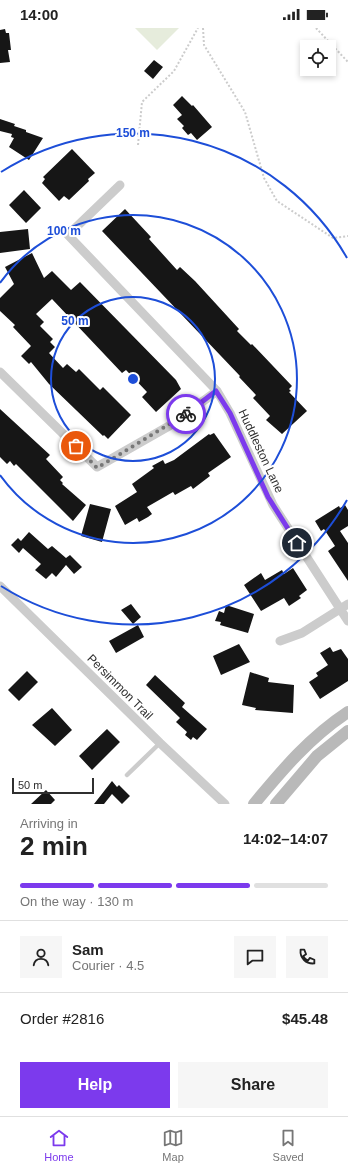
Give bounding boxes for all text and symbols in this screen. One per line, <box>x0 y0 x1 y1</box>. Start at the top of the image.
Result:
text: 14:00 <box>20 6 58 23</box>
map controls <box>300 40 336 76</box>
button: locate <box>300 40 336 76</box>
text: 150 m <box>116 126 150 140</box>
text: 100 m <box>47 224 81 238</box>
text: 50 m <box>61 314 89 328</box>
centre of rings <box>126 372 140 386</box>
courier <box>166 394 206 434</box>
icon: bike <box>175 403 197 425</box>
street label: Huddleston Lane <box>235 407 287 495</box>
pin <box>59 429 93 463</box>
icon: bag <box>65 435 87 457</box>
pin <box>280 526 314 560</box>
icon: home <box>286 532 308 554</box>
street label: Persimmon Trail <box>84 651 156 723</box>
scale bar <box>12 776 94 795</box>
text: 50 m <box>18 779 42 791</box>
text: Arriving in <box>20 816 78 831</box>
text: 14:02–14:07 <box>243 830 328 847</box>
text: 2 min <box>20 831 88 861</box>
text: On the way · 130 m <box>20 894 133 909</box>
button: person <box>20 936 62 978</box>
button: chat <box>234 936 276 978</box>
button: phone <box>286 936 328 978</box>
text: Sam <box>72 941 104 958</box>
text: Courier · 4.5 <box>72 958 144 973</box>
text: Order #2816 <box>20 1010 104 1027</box>
text: $45.48 <box>282 1010 328 1027</box>
button: Help <box>20 1062 170 1108</box>
button: Share <box>178 1062 328 1108</box>
tab: Home <box>44 1127 74 1163</box>
tab: Map <box>162 1127 184 1163</box>
tab: Saved <box>273 1127 304 1163</box>

